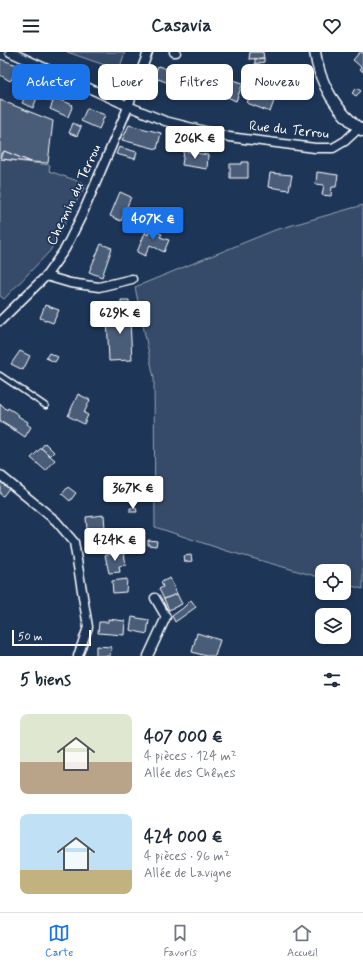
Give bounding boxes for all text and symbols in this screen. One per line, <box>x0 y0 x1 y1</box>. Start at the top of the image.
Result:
text: Casavia <box>151 14 212 38</box>
icon: menu <box>20 15 42 37</box>
icon: heart <box>321 15 343 37</box>
chip: Acheter <box>12 64 90 100</box>
chip: Louer <box>98 64 158 100</box>
chip: Filtres <box>166 64 233 100</box>
chip: Nouveau <box>241 64 314 100</box>
street label: Rue du Terrou <box>248 117 330 143</box>
pin: 206K € <box>162 126 228 160</box>
text: 206K € <box>174 130 216 147</box>
street label: Chemin du Terrou <box>43 142 105 248</box>
pin: 407K € <box>120 207 186 241</box>
text: 407K € <box>131 211 175 228</box>
pin: 629K € <box>87 301 153 335</box>
text: 629K € <box>99 305 141 322</box>
pin: 367K € <box>100 476 166 510</box>
text: 367K € <box>112 480 154 497</box>
pin: 424K € <box>82 528 148 562</box>
text: 424K € <box>93 532 137 549</box>
map controls <box>315 564 351 644</box>
button: locate <box>315 564 351 600</box>
button: layers <box>315 608 351 644</box>
scale bar <box>12 628 91 647</box>
text: 50 m <box>18 630 43 644</box>
text: 5 biens <box>20 669 71 691</box>
icon: filters <box>321 669 343 691</box>
text: 407 000 € <box>144 726 223 748</box>
icon: home <box>52 730 100 778</box>
text: 4 pièces · 124 m² <box>144 748 236 765</box>
text: Allée des Chênes <box>144 765 235 782</box>
text: 424 000 € <box>144 826 223 848</box>
icon: home <box>52 830 100 878</box>
text: 4 pièces · 96 m² <box>144 848 230 865</box>
text: Allée de Lavigne <box>144 865 232 882</box>
tab: Carte <box>45 922 73 960</box>
tab: Favoris <box>163 922 197 960</box>
tab: Accueil <box>287 922 318 960</box>

